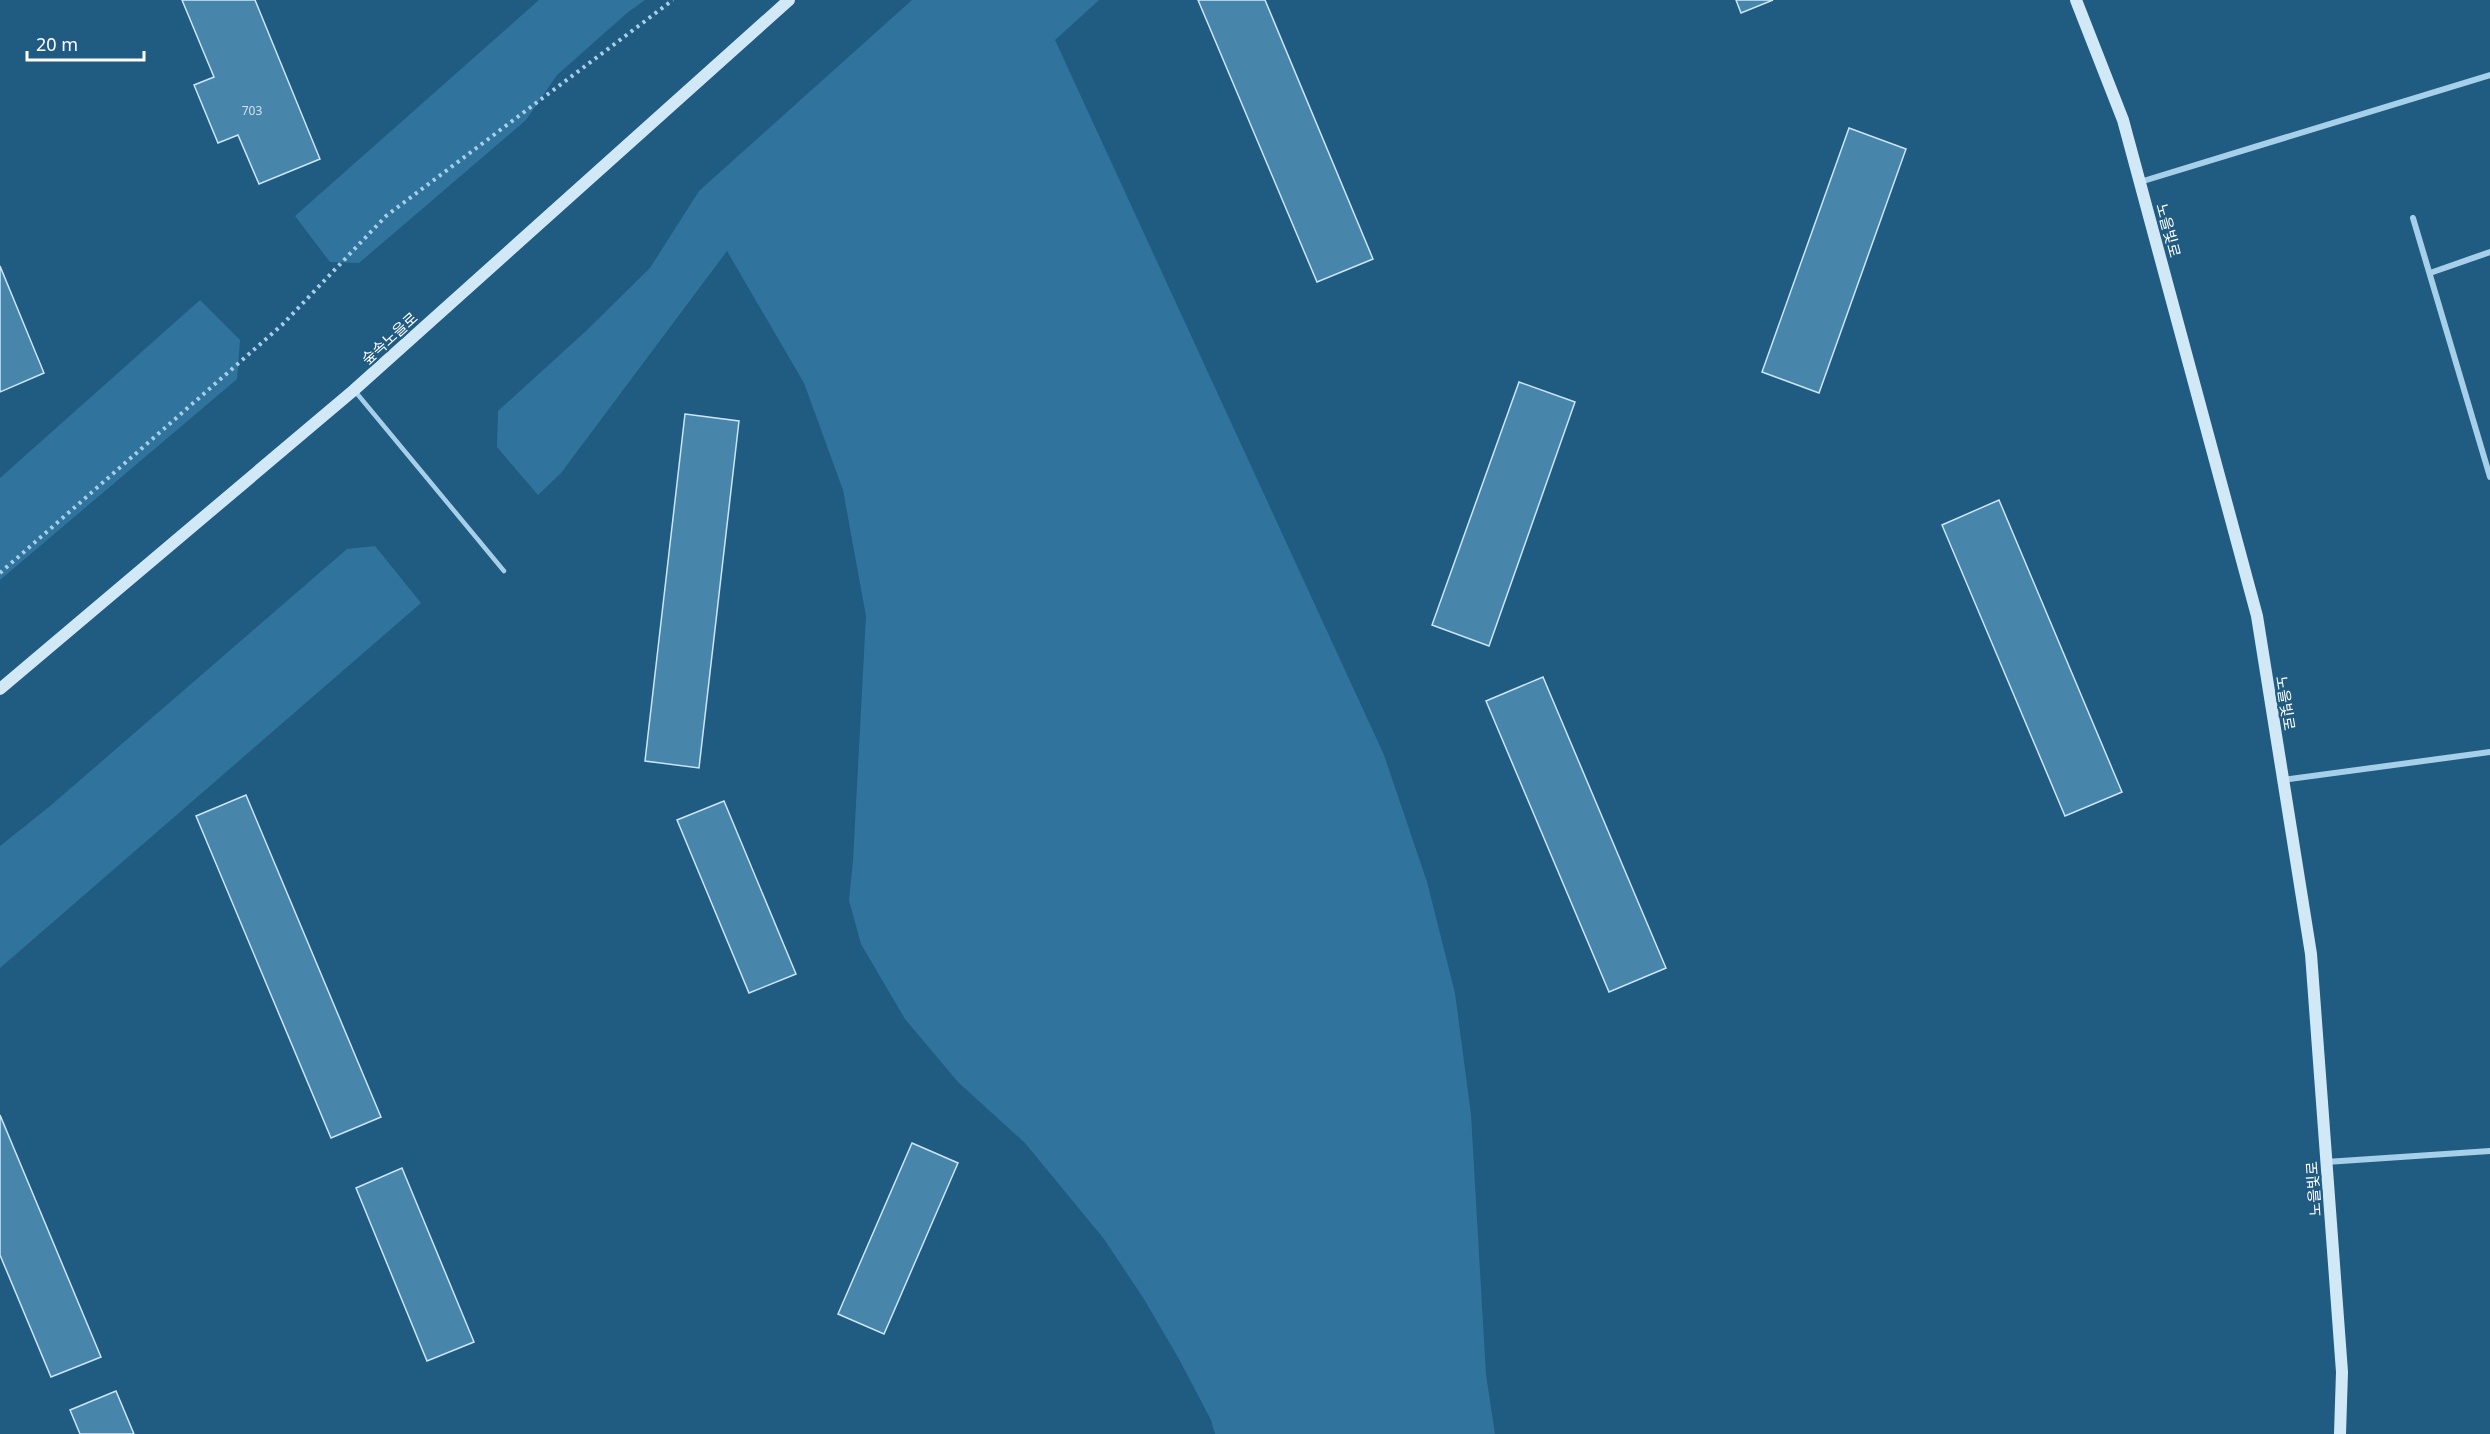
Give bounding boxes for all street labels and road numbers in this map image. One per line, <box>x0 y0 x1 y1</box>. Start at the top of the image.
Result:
street label: 노을빛로 <box>2152 201 2186 259</box>
street label: 숲속노을로 <box>357 307 421 369</box>
street label: 노을빛로 <box>2272 674 2300 732</box>
street label: 노을빛로 <box>2301 1161 2325 1217</box>

